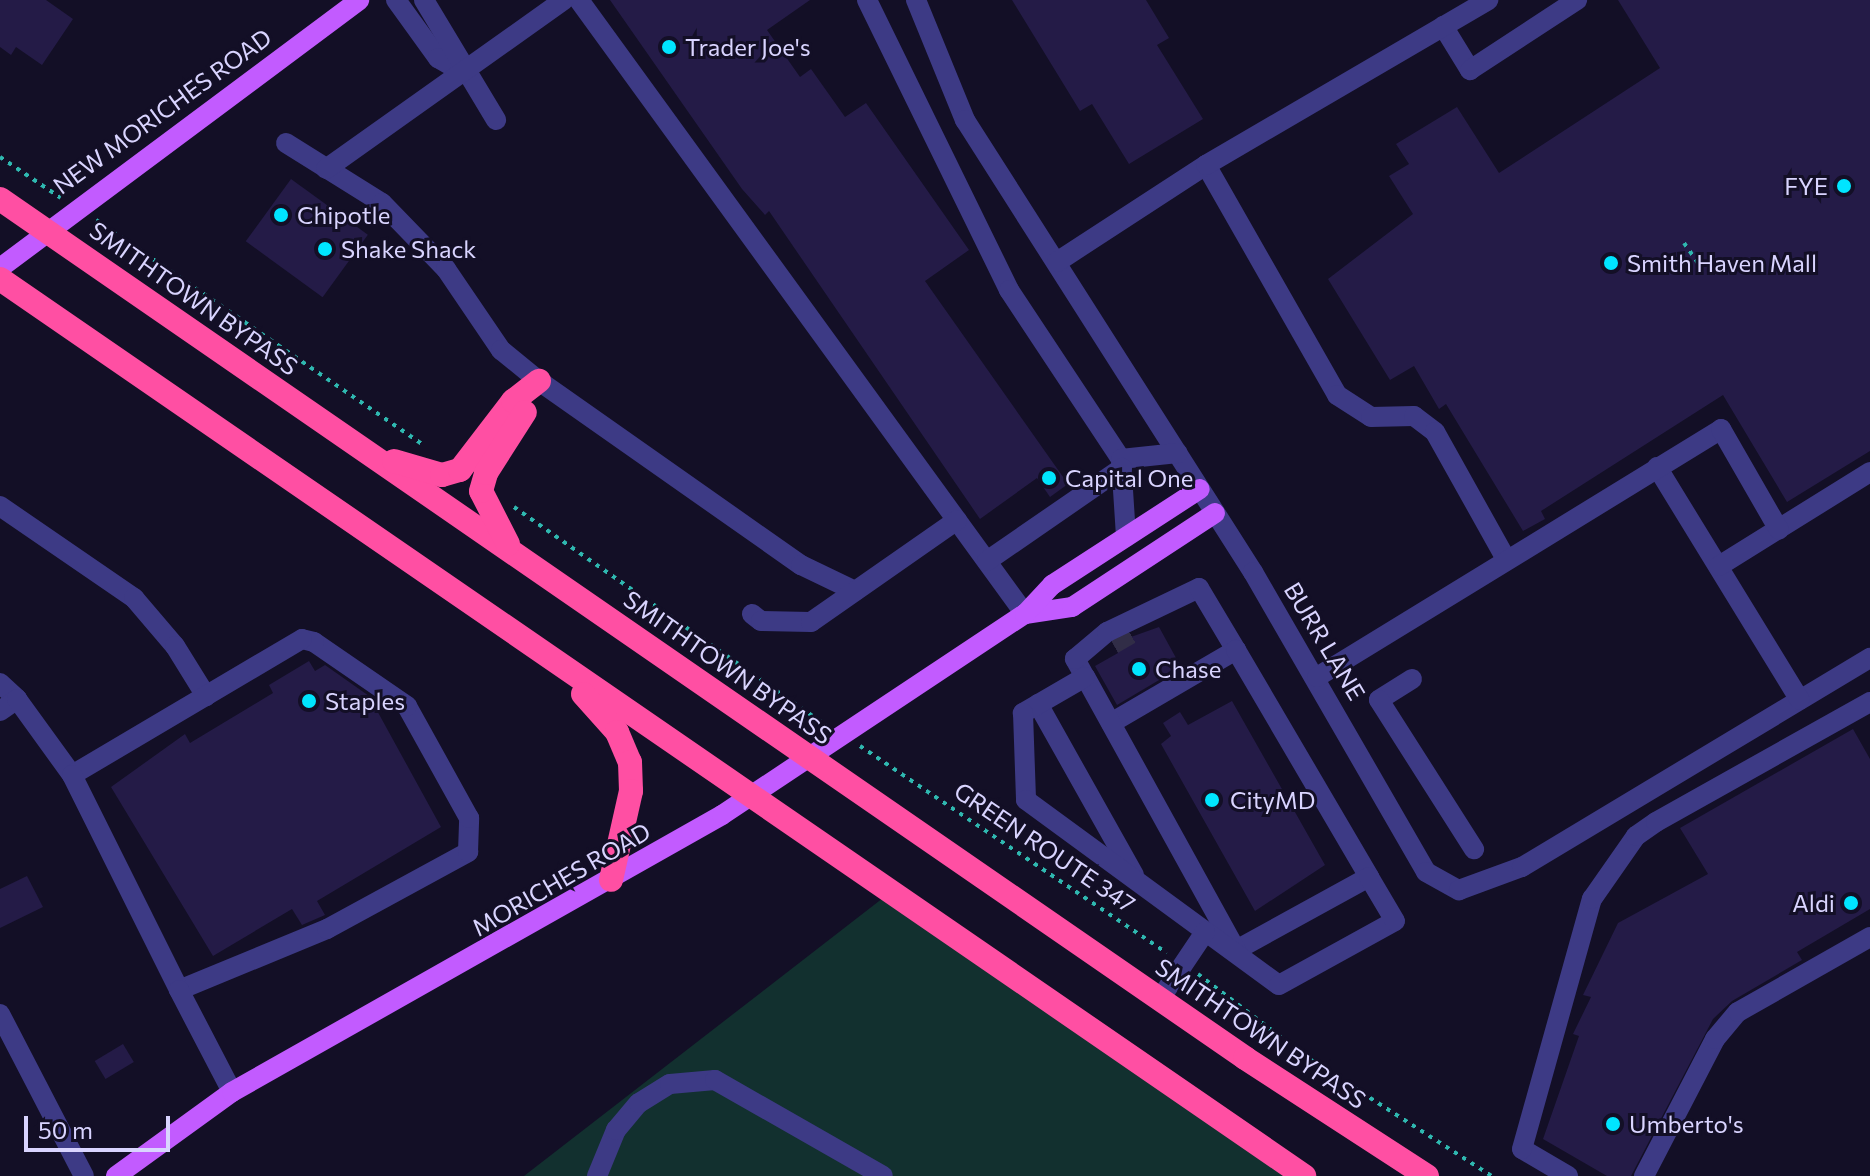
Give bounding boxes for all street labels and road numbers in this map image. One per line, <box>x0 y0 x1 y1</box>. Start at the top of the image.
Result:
street label: NEW MORICHES ROAD <box>47 22 277 200</box>
street label: SMITHTOWN BYPASS <box>84 215 304 381</box>
street label: BURR LANE <box>1279 577 1371 705</box>
street label: SMITHTOWN BYPASS <box>618 584 838 750</box>
street label: GREEN ROUTE 347 <box>949 776 1141 918</box>
street label: MORICHES ROAD <box>467 816 655 942</box>
street label: SMITHTOWN BYPASS <box>1150 952 1372 1114</box>

